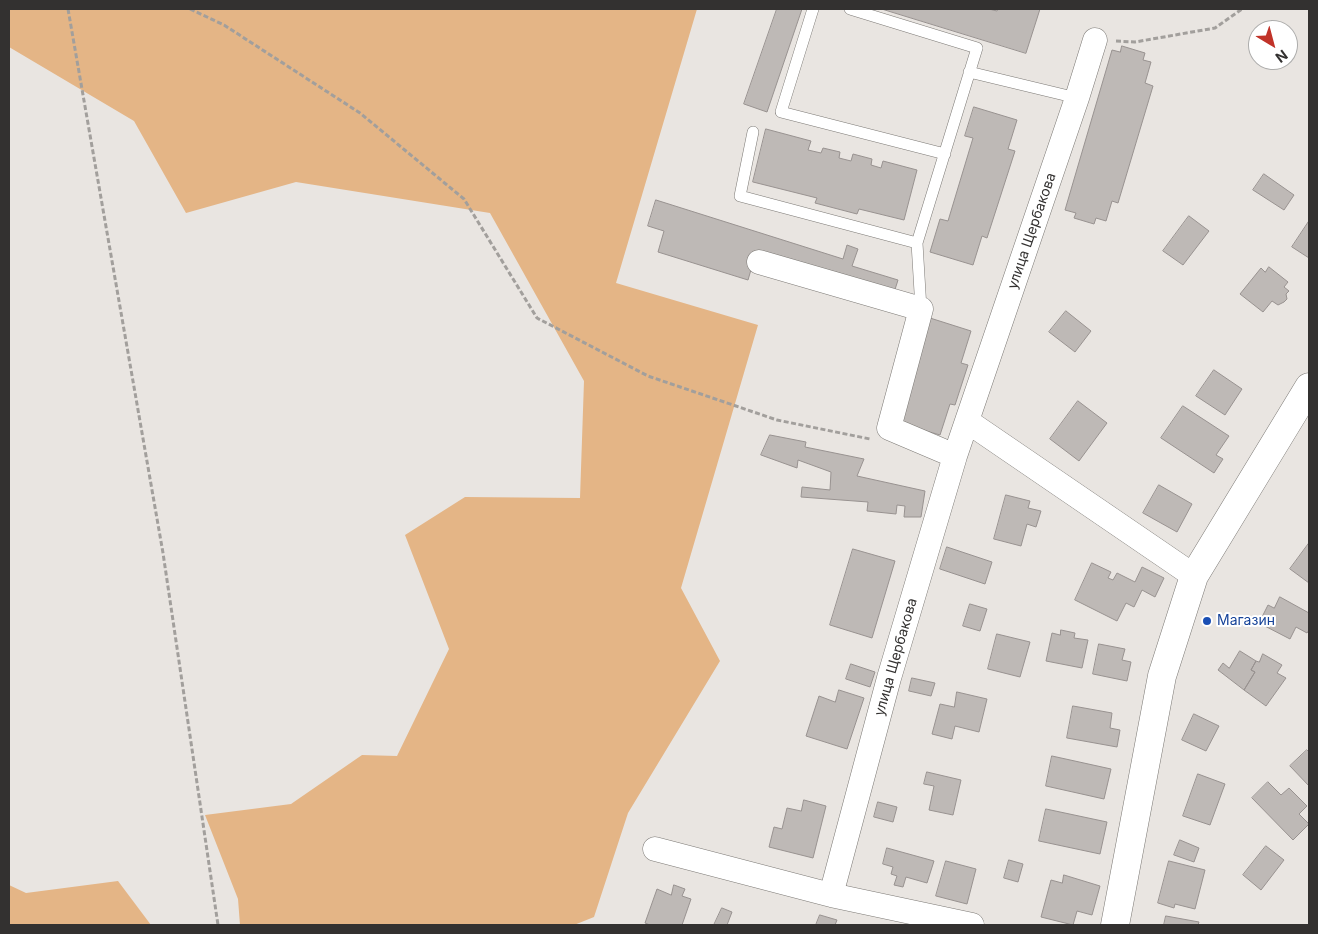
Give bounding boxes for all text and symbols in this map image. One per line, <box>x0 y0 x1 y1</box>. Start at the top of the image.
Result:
north arrow <box>1248 20 1298 70</box>
text: N <box>1272 47 1291 67</box>
street label: улица Щербакова <box>1004 171 1060 291</box>
street label: улица Щербакова <box>871 596 921 718</box>
place label: Магазин <box>1217 613 1275 629</box>
marker: Магазин <box>1201 615 1213 627</box>

